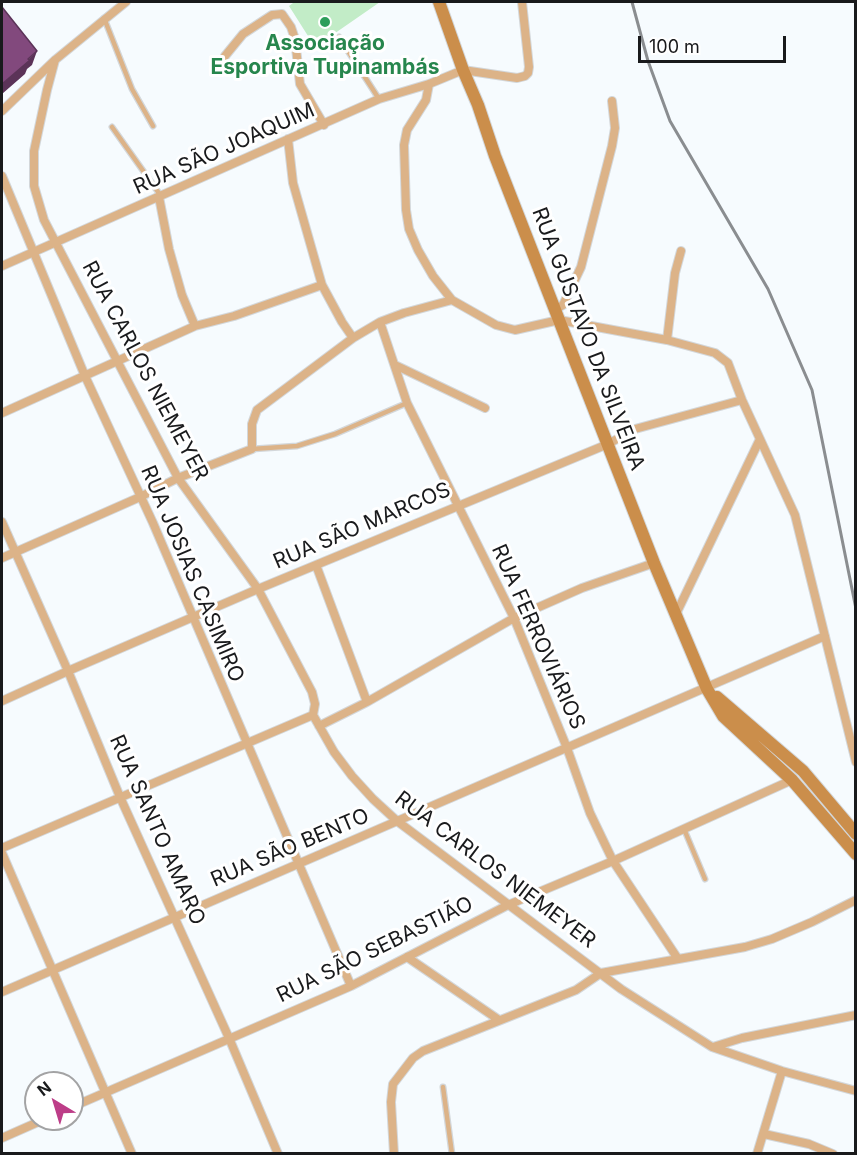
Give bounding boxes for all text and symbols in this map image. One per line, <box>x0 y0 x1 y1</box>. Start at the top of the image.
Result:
marker: Associação Esportiva Tupinambás <box>318 15 332 29</box>
scale bar <box>641 24 790 62</box>
place label: Associação Esportiva Tupinambás <box>211 31 439 81</box>
text: 100 m <box>649 36 700 57</box>
street label: RUA SÃO JOAQUIM <box>129 98 319 200</box>
street label: RUA GUSTAVO DA SILVEIRA <box>526 204 650 474</box>
street label: RUA CARLOS NIEMEYER <box>76 257 214 485</box>
street label: RUA JOSIAS CASIMIRO <box>135 462 249 686</box>
street label: RUA SÃO MARCOS <box>270 477 454 575</box>
street label: RUA FERROVIÁRIOS <box>486 541 590 733</box>
street label: RUA SANTO AMARO <box>104 731 210 929</box>
street label: RUA CARLOS NIEMEYER <box>390 786 600 954</box>
street label: RUA SÃO BENTO <box>207 803 373 893</box>
street label: RUA SÃO SEBASTIÃO <box>273 892 477 1008</box>
north arrow <box>24 1071 84 1131</box>
text: N <box>33 1077 55 1100</box>

